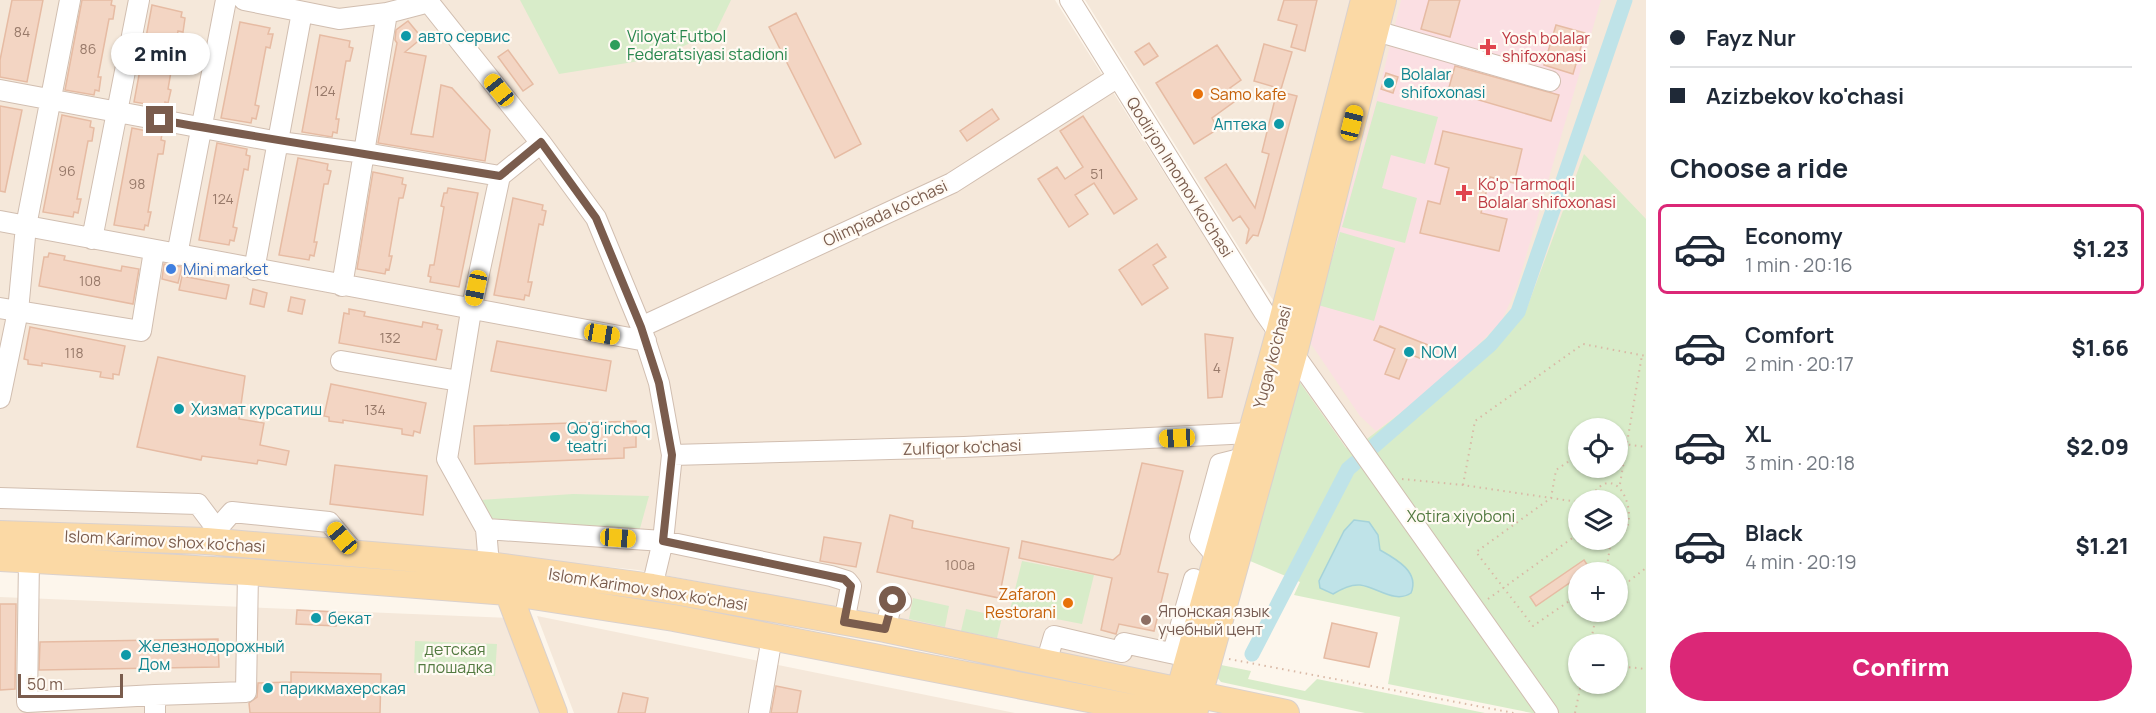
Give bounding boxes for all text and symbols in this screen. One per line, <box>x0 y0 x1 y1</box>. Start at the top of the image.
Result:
house number: 84 <box>14 22 30 41</box>
text: Fayz Nur <box>1706 23 1796 53</box>
place label: авто сервис <box>418 25 510 47</box>
place label: Viloyat Futbol Federatsiyasi stadioni <box>627 25 788 65</box>
place label: Yosh bolalar shifoxonasi <box>1502 27 1590 67</box>
marker: авто сервис <box>399 29 413 43</box>
callout: 2 min <box>110 33 210 75</box>
marker: Viloyat Futbol Federatsiyasi stadioni <box>608 38 622 52</box>
marker: Yosh bolalar shifoxonasi <box>1479 38 1497 56</box>
house number: 86 <box>80 39 96 58</box>
text: 2 min <box>134 40 187 67</box>
place label: Bolalar shifoxonasi <box>1401 63 1485 103</box>
car <box>481 70 517 110</box>
marker: Bolalar shifoxonasi <box>1382 76 1396 90</box>
house number: 124 <box>314 81 336 100</box>
text: Azizbekov ko'chasi <box>1706 81 1904 111</box>
place label: Samo kafe <box>1210 83 1286 105</box>
marker: Samo kafe <box>1191 87 1205 101</box>
street label: Qodirjon Imomov ko'chasi <box>1122 93 1238 261</box>
car <box>1339 103 1365 143</box>
route end <box>146 106 173 133</box>
place label: Аптека <box>1213 113 1267 135</box>
marker: Аптека <box>1272 117 1286 131</box>
text: Choose a ride <box>1670 149 1848 186</box>
house number: 96 <box>58 161 76 180</box>
house number: 51 <box>1090 164 1104 183</box>
place label: Ko'p Tarmoqli Bolalar shifoxonasi <box>1478 173 1616 213</box>
house number: 98 <box>129 174 145 193</box>
street label: Olimpiada ko'chasi <box>819 175 951 251</box>
marker: Ko'p Tarmoqli Bolalar shifoxonasi <box>1455 184 1473 202</box>
house number: 124 <box>212 189 234 208</box>
text: Economy <box>1745 221 1843 251</box>
icon: car <box>1673 222 1727 276</box>
text: $1.23 <box>2072 234 2129 264</box>
text: 1 min · 20:16 <box>1745 251 1853 278</box>
place label: Mini market <box>183 258 268 280</box>
marker: Mini market <box>164 262 178 276</box>
car <box>463 269 489 307</box>
house number: 108 <box>79 271 101 290</box>
street label: Yugay ko'chasi <box>1248 303 1296 411</box>
text: Comfort <box>1745 320 1834 350</box>
icon: car <box>1673 321 1727 375</box>
car <box>583 322 621 346</box>
house number: 132 <box>379 328 401 347</box>
text: $1.66 <box>2071 333 2129 363</box>
place label: NOM <box>1421 341 1457 363</box>
house number: 118 <box>64 343 84 362</box>
marker: NOM <box>1402 345 1416 359</box>
text: 2 min · 20:17 <box>1745 350 1854 377</box>
house number: 4 <box>1213 358 1221 377</box>
place label: Хизмат курсатиш <box>191 398 322 420</box>
house number: 134 <box>364 400 386 419</box>
marker: Хизмат курсатиш <box>172 402 186 416</box>
place label: Qo'g'irchoq teatri <box>567 417 651 457</box>
map controls <box>1568 418 1628 694</box>
button: locate <box>1568 418 1628 478</box>
text: XL <box>1745 419 1771 449</box>
icon: car <box>1673 420 1727 474</box>
car <box>1159 428 1195 448</box>
marker: Qo'g'irchoq teatri <box>548 430 562 444</box>
text: $2.09 <box>2066 432 2129 462</box>
street label: Zulfiqor ko'chasi <box>902 434 1022 460</box>
text: 3 min · 20:18 <box>1745 449 1855 476</box>
button: layers <box>1568 490 1628 550</box>
park label: Xotira xiyoboni <box>1407 505 1515 527</box>
car <box>324 518 360 558</box>
text: Black <box>1745 518 1802 548</box>
icon: car <box>1673 519 1727 573</box>
street label: Islom Karimov shox ko'chasi <box>64 525 266 557</box>
car <box>599 528 637 548</box>
text: $1.21 <box>2075 531 2129 561</box>
text: 4 min · 20:19 <box>1745 548 1857 575</box>
house number: 100a <box>945 555 975 574</box>
street label: Islom Karimov shox ko'chasi <box>547 562 749 616</box>
button: + <box>1568 562 1628 622</box>
place label: Zafaron Restorani <box>985 583 1056 623</box>
route start <box>879 586 906 613</box>
marker: Zafaron Restorani <box>1061 596 1075 610</box>
place label: Японская язык учебный цент <box>1158 600 1270 640</box>
place label: бекат <box>328 607 372 629</box>
marker: бекат <box>309 611 323 625</box>
marker: Японская язык учебный цент <box>1139 613 1153 627</box>
button: Confirm <box>1670 632 2132 701</box>
button: − <box>1568 634 1628 694</box>
place label: Железнодорожный Дом <box>138 635 285 675</box>
park label: детская плошадка <box>417 638 493 678</box>
marker: Железнодорожный Дом <box>119 648 133 662</box>
scale bar <box>18 671 123 698</box>
text: 50 m <box>27 673 63 695</box>
place label: парикмахерская <box>280 677 406 699</box>
marker: парикмахерская <box>261 681 275 695</box>

